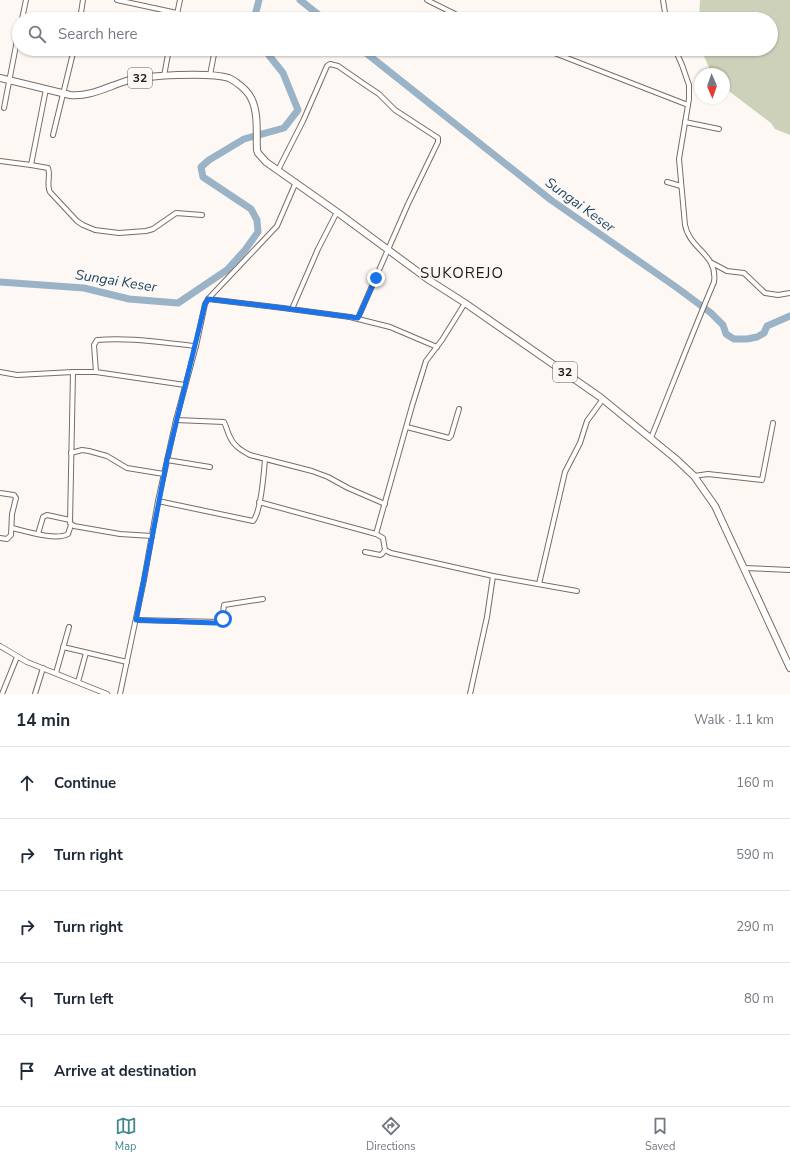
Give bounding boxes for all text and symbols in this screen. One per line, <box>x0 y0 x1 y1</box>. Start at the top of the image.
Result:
search box <box>12 12 778 56</box>
icon: search <box>26 23 48 45</box>
text: Search here <box>58 24 138 44</box>
road number: 32 <box>128 68 152 88</box>
north arrow <box>694 68 730 104</box>
water label: Sungai Keser <box>541 173 620 237</box>
district label: SUKOREJO <box>420 263 504 283</box>
water label: Sungai Keser <box>74 265 159 297</box>
route end <box>367 269 385 287</box>
road number: 32 <box>553 362 577 382</box>
route start <box>214 610 232 628</box>
text: 14 min <box>16 709 70 732</box>
text: Walk · 1.1 km <box>694 711 774 729</box>
icon: ahead <box>16 772 38 794</box>
text: Continue <box>54 773 116 793</box>
text: 160 m <box>736 774 774 792</box>
icon: right <box>16 844 38 866</box>
text: Turn right <box>54 845 123 865</box>
text: 590 m <box>736 846 774 864</box>
icon: right <box>16 916 38 938</box>
text: Turn right <box>54 917 123 937</box>
text: 290 m <box>736 918 774 936</box>
icon: left <box>16 988 38 1010</box>
text: Turn left <box>54 989 113 1009</box>
text: 80 m <box>744 990 774 1008</box>
icon: arrive <box>16 1060 38 1082</box>
text: Arrive at destination <box>54 1061 197 1081</box>
tab: Map <box>115 1115 137 1154</box>
tab: Directions <box>366 1115 416 1154</box>
tab: Saved <box>645 1115 675 1154</box>

